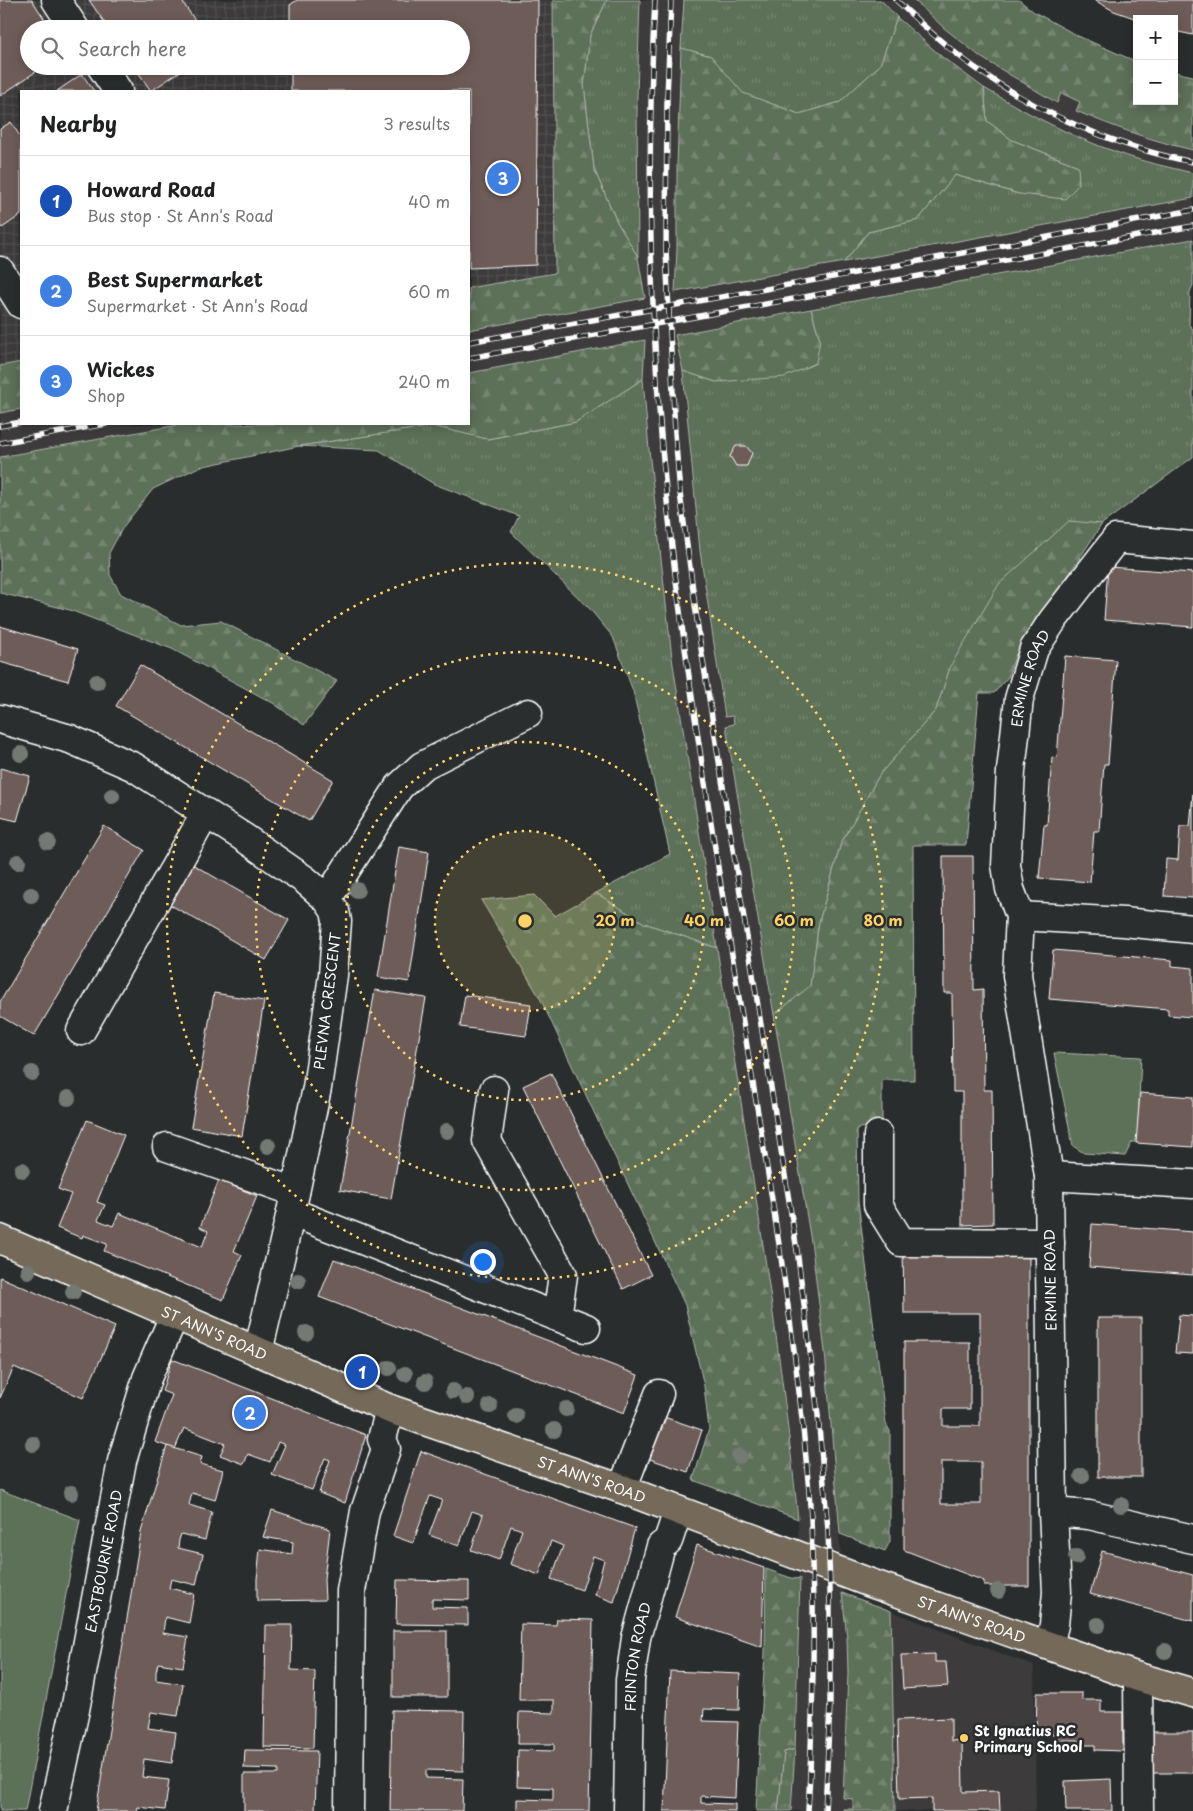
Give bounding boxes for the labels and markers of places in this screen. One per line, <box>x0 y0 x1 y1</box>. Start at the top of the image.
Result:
pin: 3 <box>487 159 519 197</box>
centre of rings <box>516 912 534 930</box>
pin: 1 <box>346 1353 378 1391</box>
pin: 2 <box>234 1394 266 1432</box>
place label: St Ignatius RC Primary School <box>974 1720 1083 1757</box>
marker: St Ignatius RC Primary School <box>958 1732 970 1744</box>

